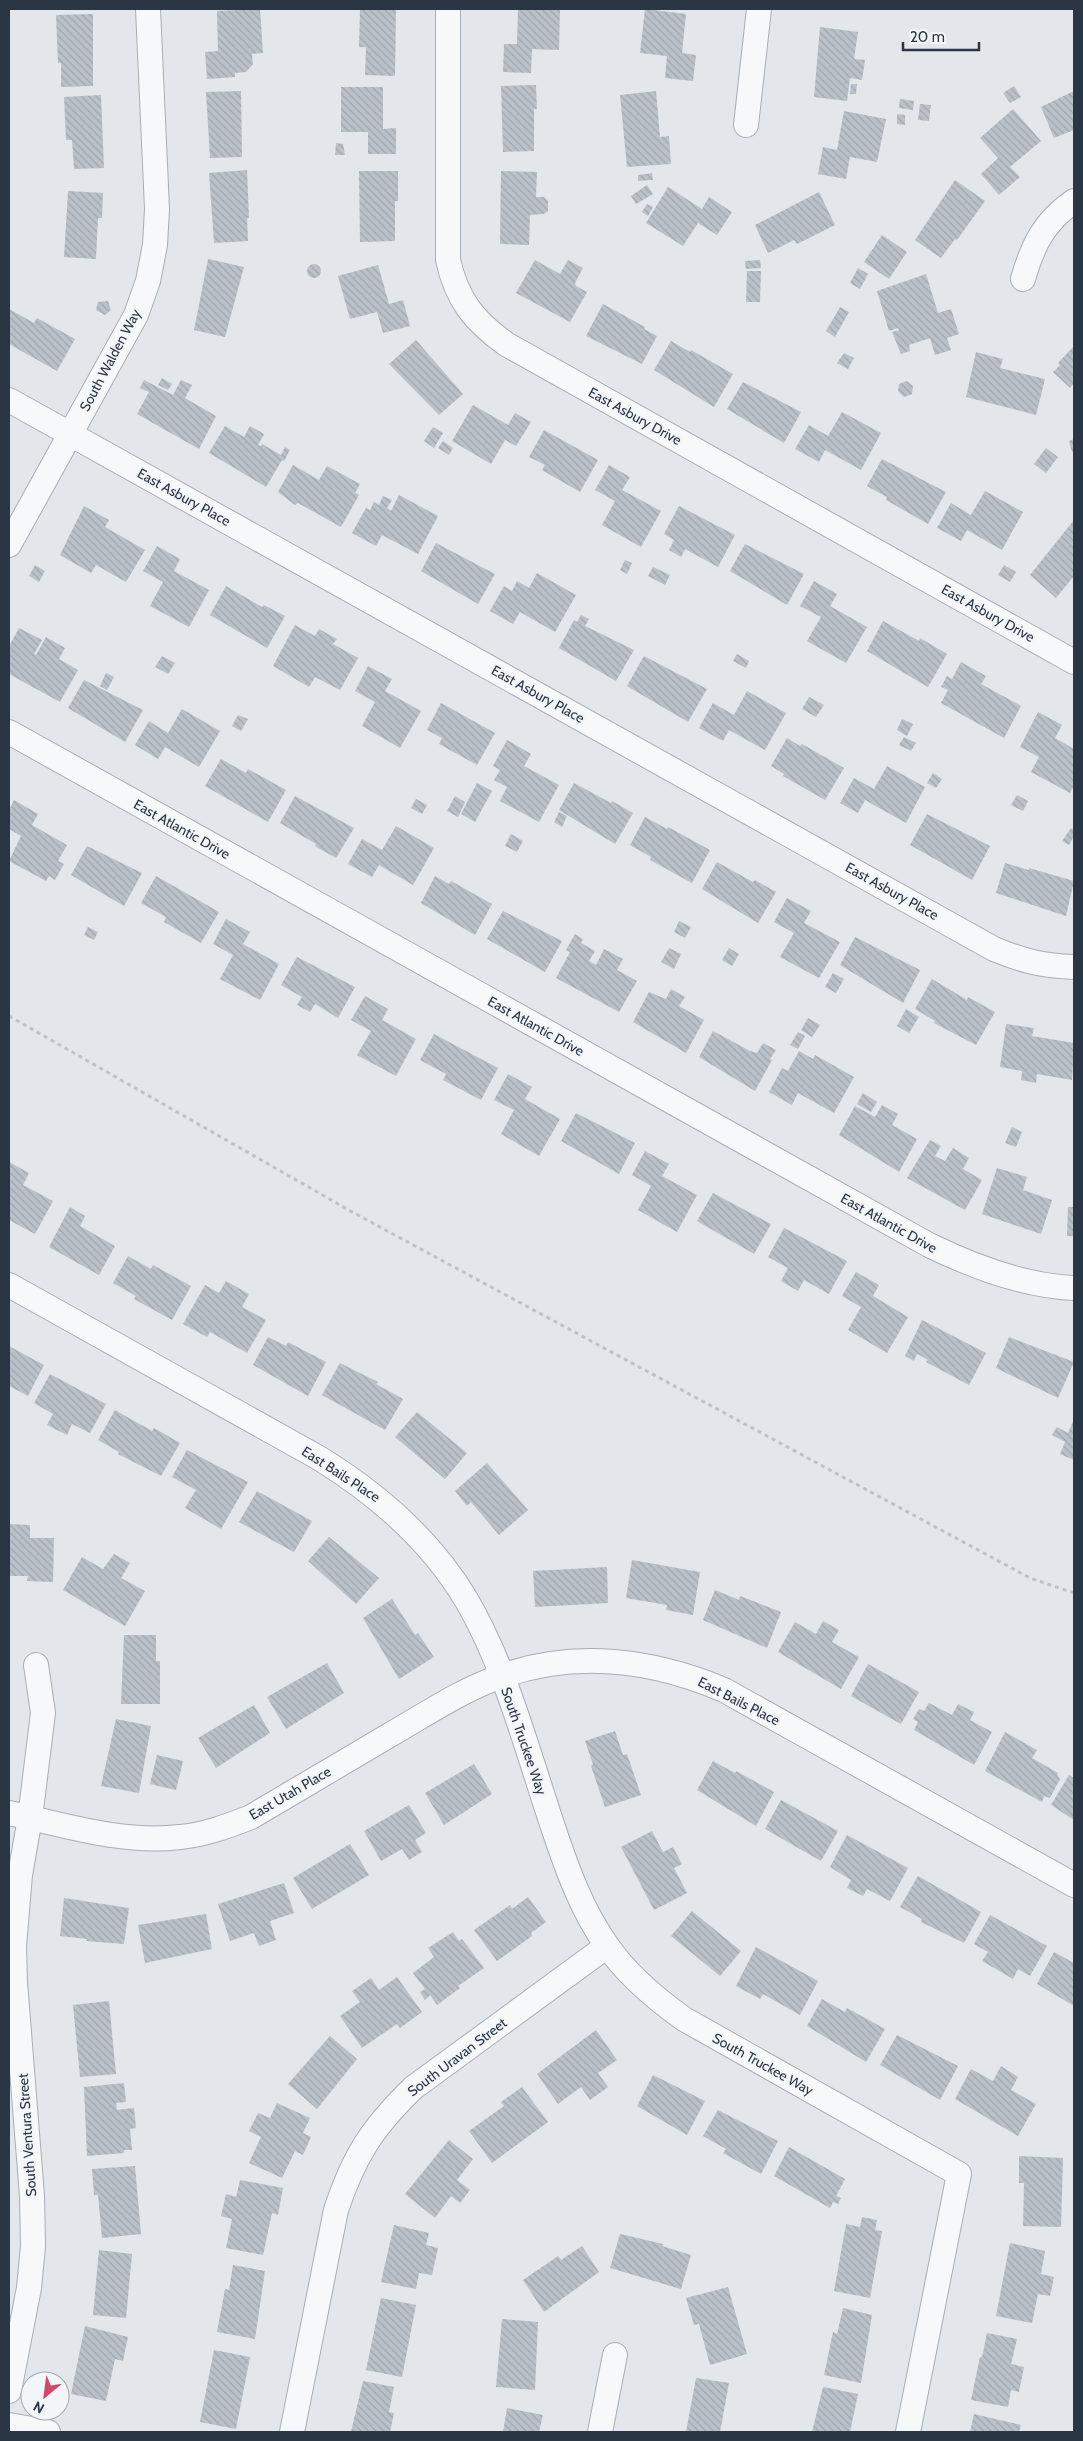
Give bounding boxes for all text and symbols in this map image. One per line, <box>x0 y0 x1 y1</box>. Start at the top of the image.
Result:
scale bar <box>903 20 979 52</box>
text: 20 m <box>910 28 945 46</box>
street label: South Walden Way <box>75 306 145 414</box>
street label: East Asbury Drive <box>585 383 685 449</box>
street label: East Asbury Place <box>134 464 234 530</box>
street label: East Asbury Drive <box>938 580 1038 646</box>
street label: East Asbury Place <box>488 661 588 727</box>
street label: East Atlantic Drive <box>131 795 233 863</box>
street label: East Asbury Place <box>842 858 942 924</box>
street label: East Atlantic Drive <box>485 992 587 1060</box>
street label: East Atlantic Drive <box>838 1189 940 1257</box>
street label: East Bails Place <box>298 1442 384 1506</box>
street label: East Bails Place <box>695 1673 783 1729</box>
street label: South Truckee Way <box>497 1685 551 1797</box>
street label: East Utah Place <box>246 1762 334 1824</box>
street label: South Uravan Street <box>404 2014 510 2100</box>
street label: South Truckee Way <box>709 2029 817 2099</box>
street label: South Ventura Street <box>14 2073 40 2197</box>
north arrow <box>20 2371 70 2421</box>
text: N <box>30 2397 47 2418</box>

